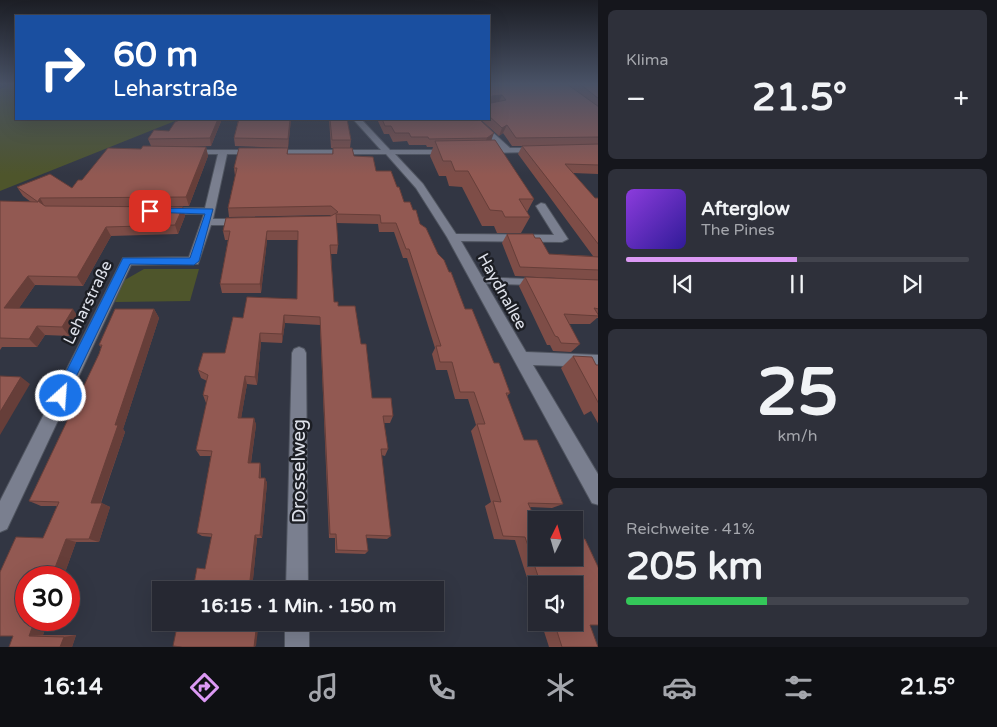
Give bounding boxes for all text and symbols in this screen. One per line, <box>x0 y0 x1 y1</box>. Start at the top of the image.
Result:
text: 60 m <box>113 34 198 76</box>
icon: right <box>30 35 95 100</box>
text: Klima <box>626 50 668 70</box>
text: 21.5° <box>752 75 847 121</box>
text: Leharstraße <box>113 76 238 102</box>
text: − <box>626 82 646 116</box>
text: + <box>953 82 969 116</box>
pin <box>129 190 171 232</box>
icon: arrive <box>136 197 164 225</box>
text: Afterglow <box>701 198 790 220</box>
text: The Pines <box>701 220 775 240</box>
street label: Haydnallee <box>473 250 531 333</box>
street label: Leharstraße <box>59 257 117 348</box>
icon: previous <box>669 270 697 298</box>
icon: pause <box>783 270 811 298</box>
icon: next <box>898 270 926 298</box>
text: 25 <box>757 354 838 433</box>
position arrow <box>34 369 86 421</box>
street label: Drosselweg <box>288 419 310 523</box>
text: km/h <box>777 426 818 446</box>
north arrow <box>528 511 582 566</box>
map controls <box>528 511 583 631</box>
text: Reichweite · 41% <box>626 519 755 539</box>
text: 205 km <box>626 544 763 590</box>
speed limit sign: 30 <box>15 566 80 631</box>
button: sound <box>528 576 583 631</box>
text: 16:15 · 1 Min. · 150 m <box>200 595 396 617</box>
icon: directions <box>187 670 222 705</box>
icon: music <box>306 670 341 705</box>
icon: phone <box>424 670 459 705</box>
icon: climate <box>543 670 578 705</box>
icon: car <box>662 670 697 705</box>
icon: filters <box>781 670 816 705</box>
text: 16:14 <box>42 674 103 700</box>
text: 21.5° <box>900 674 955 700</box>

